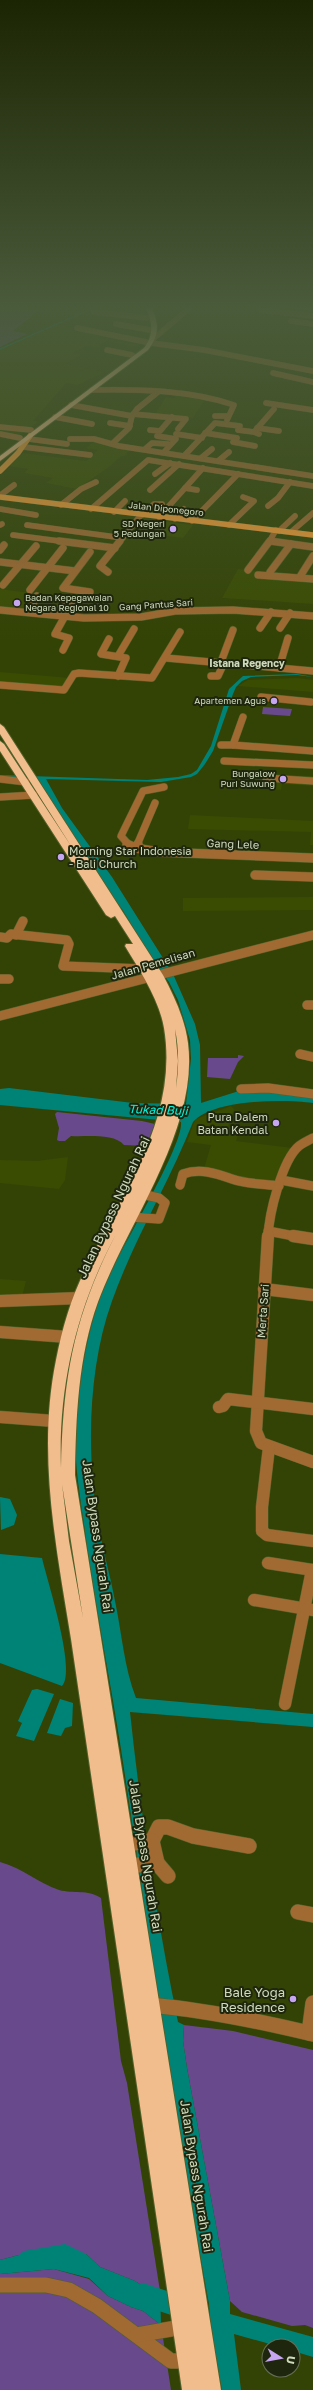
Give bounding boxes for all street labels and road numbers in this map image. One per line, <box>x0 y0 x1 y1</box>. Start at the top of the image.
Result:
street label: Jalan Diponegoro <box>128 499 204 518</box>
street label: Gang Pantus Sari <box>119 596 193 613</box>
street label: Gang Lele <box>207 836 260 851</box>
street label: Jalan Pemelisan <box>110 945 196 982</box>
street label: Jalan Bypass Ngurah Rai <box>73 1134 153 1280</box>
street label: Merta Sari <box>254 1283 271 1338</box>
street label: Jalan Bypass Ngurah Rai <box>79 1458 117 1614</box>
street label: Jalan Bypass Ngurah Rai <box>126 1779 166 1933</box>
street label: Jalan Bypass Ngurah Rai <box>177 2099 217 2253</box>

